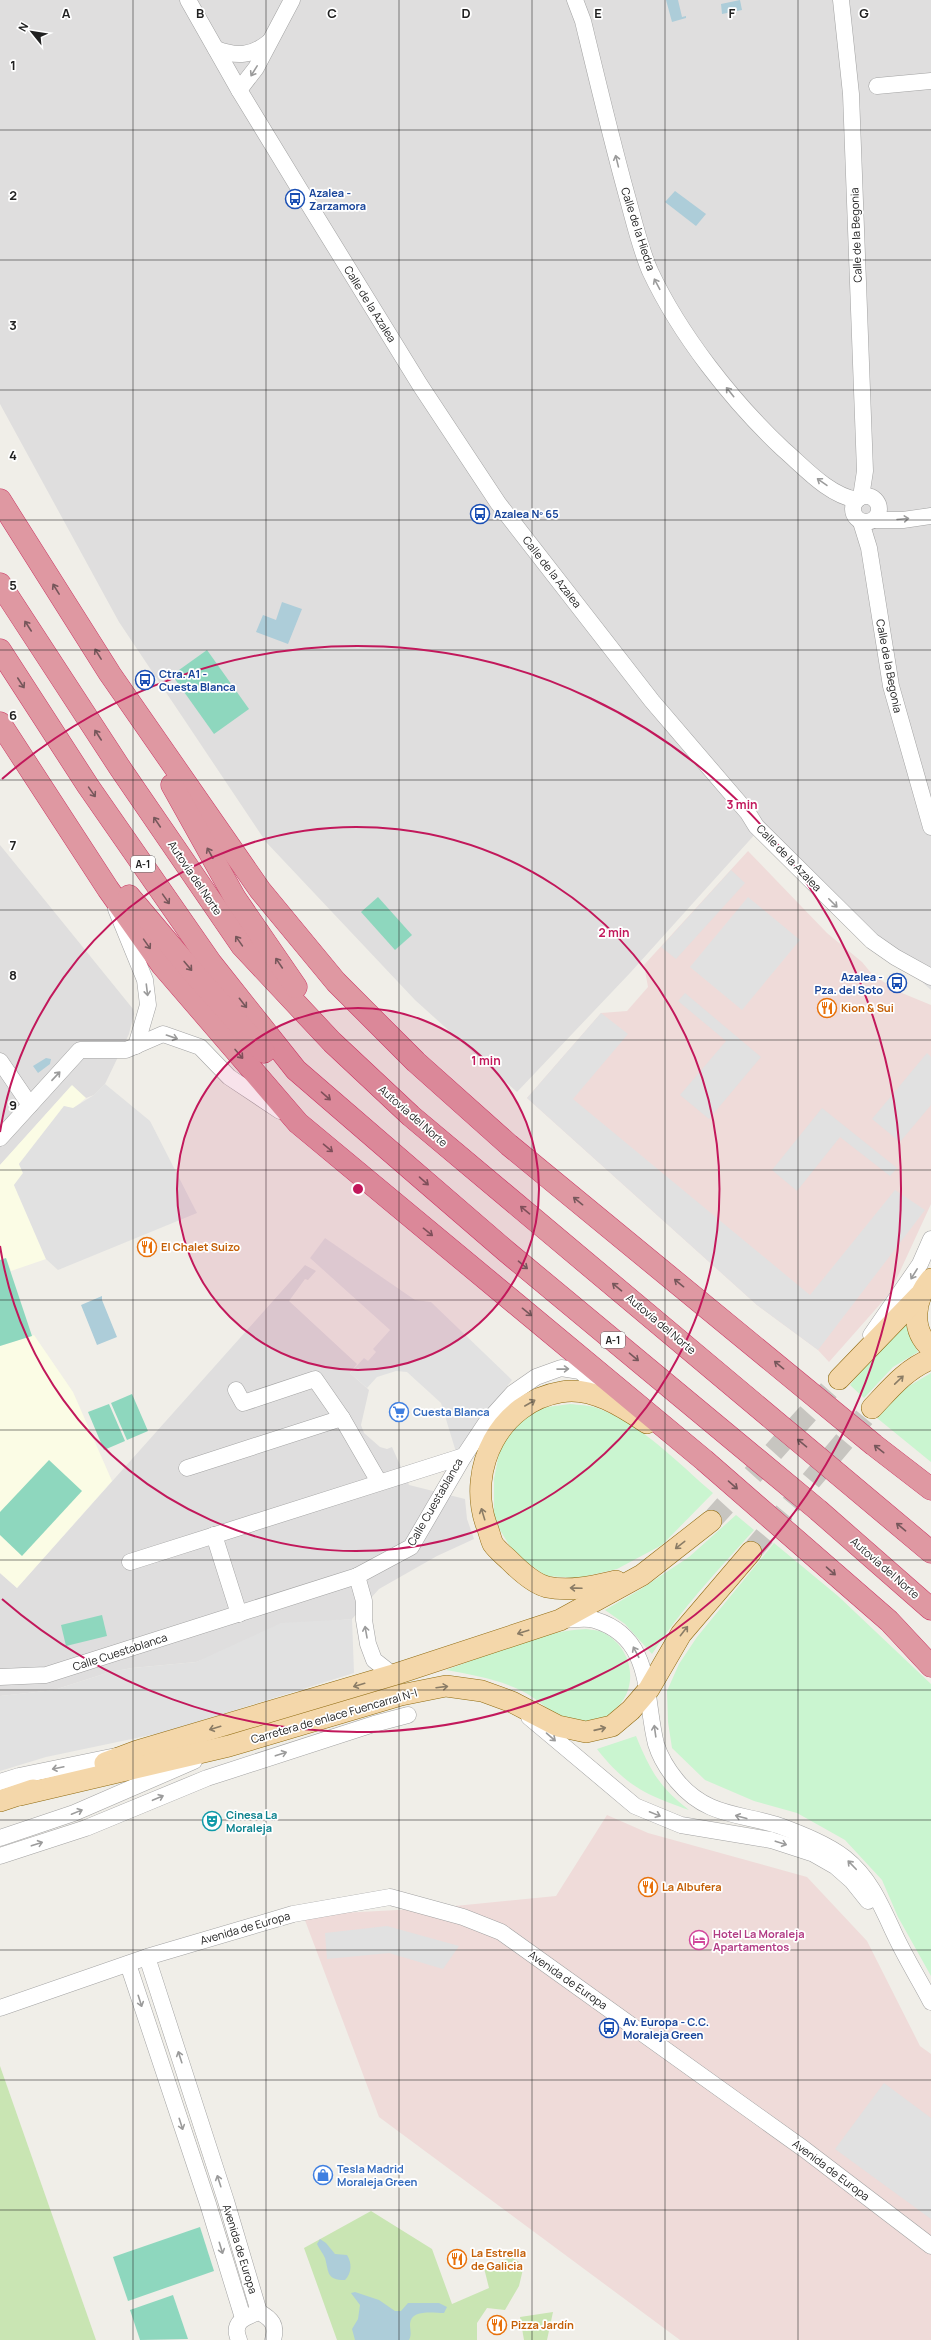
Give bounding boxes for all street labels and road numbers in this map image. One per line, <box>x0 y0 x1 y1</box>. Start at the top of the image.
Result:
street label: Calle de la Hiedra <box>618 185 659 272</box>
street label: Calle de la Begonia <box>846 187 865 283</box>
street label: Calle de la Azalea <box>341 263 400 345</box>
street label: Calle de la Azalea <box>520 533 585 611</box>
street label: Calle de la Begonia <box>873 618 906 714</box>
street label: Calle de la Azalea <box>754 821 825 894</box>
street label: Autovía del Norte <box>165 838 226 918</box>
road number: A-1 <box>131 856 155 872</box>
street label: Autovía del Norte <box>376 1081 451 1150</box>
street label: Autovía del Norte <box>623 1290 700 1358</box>
road number: A-1 <box>601 1332 625 1348</box>
street label: Calle Cuestablanca <box>403 1455 466 1548</box>
street label: Autovía del Norte <box>848 1533 923 1602</box>
street label: Calle Cuestablanca <box>71 1629 169 1674</box>
street label: Carretera de enlace Fuencarral N-I <box>249 1685 419 1746</box>
street label: Avenida de Europa <box>198 1907 292 1948</box>
street label: Avenida de Europa <box>526 1947 611 2012</box>
street label: Avenida de Europa <box>790 2136 873 2204</box>
street label: Avenida de Europa <box>220 2202 261 2296</box>

